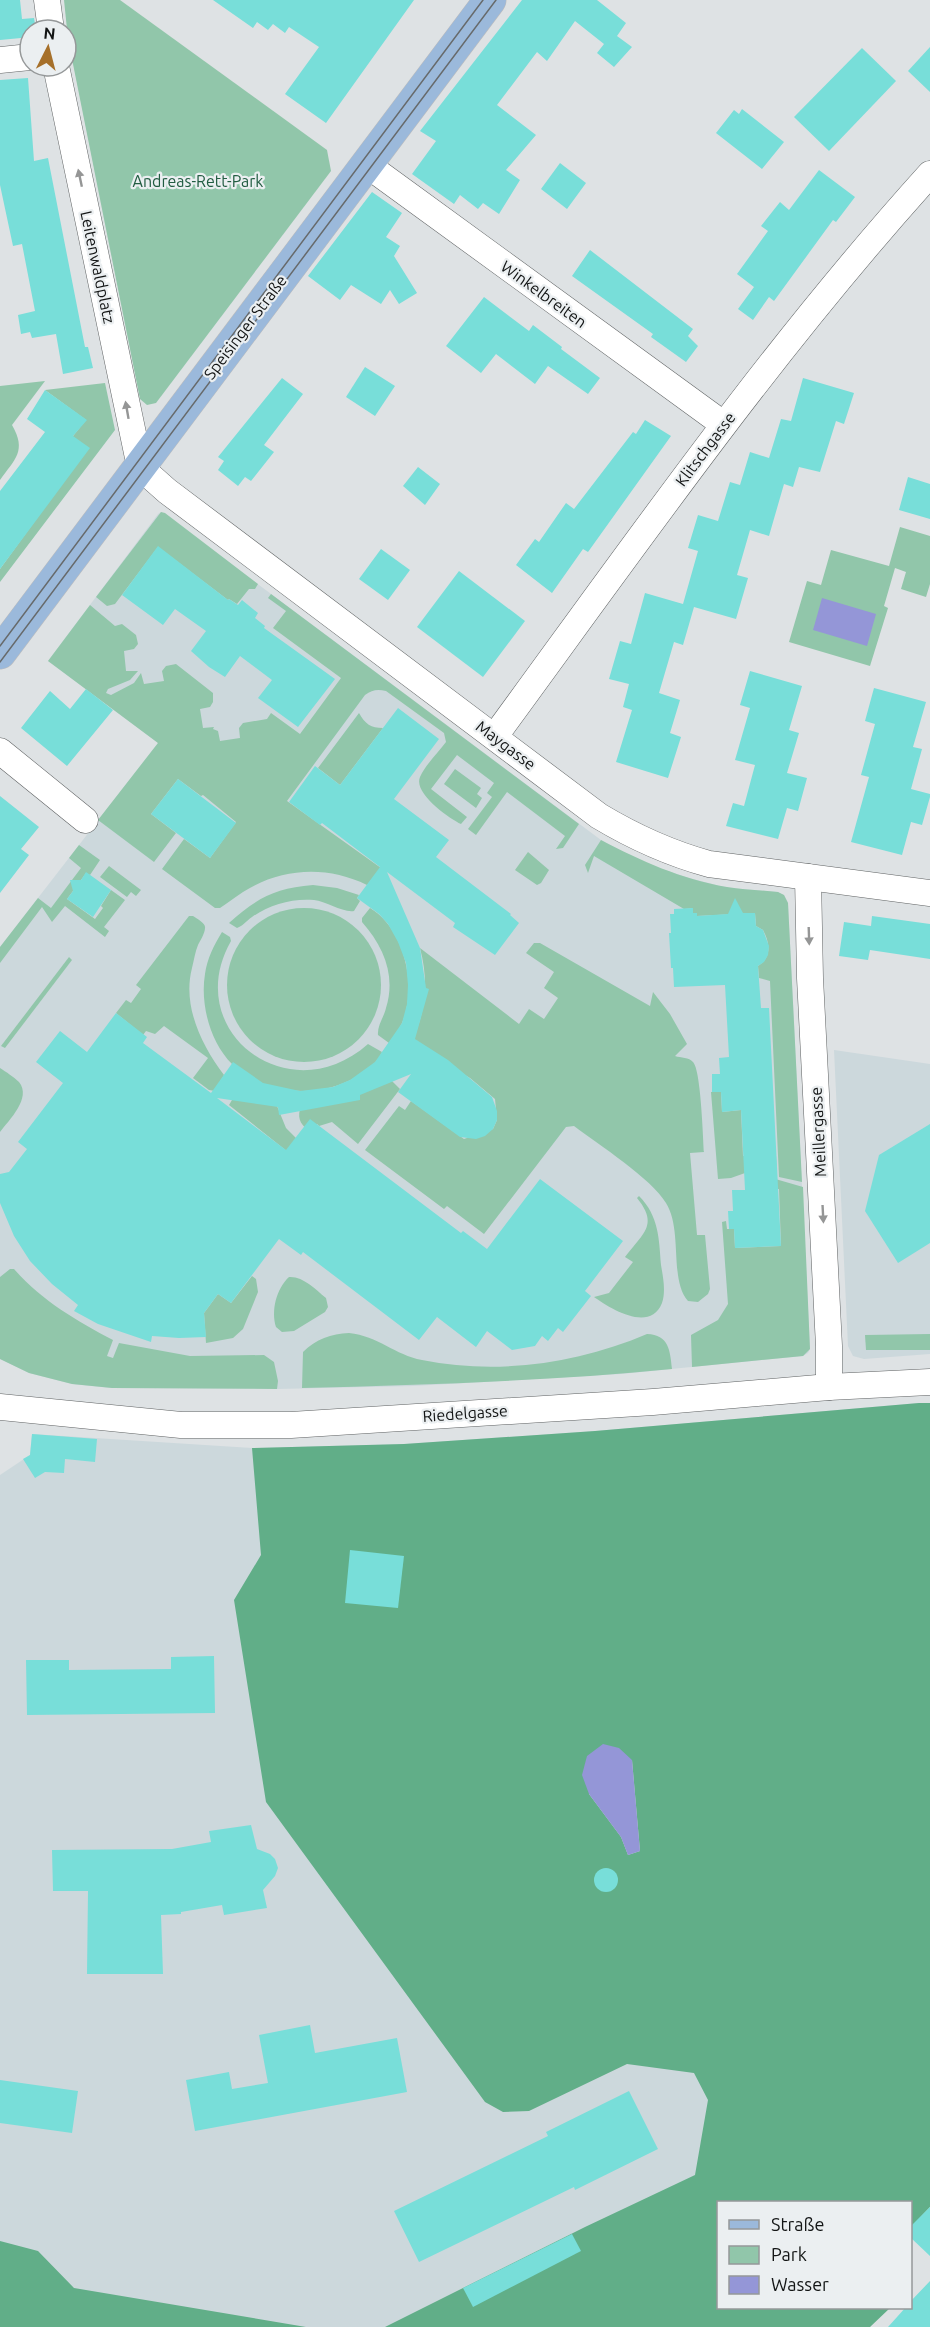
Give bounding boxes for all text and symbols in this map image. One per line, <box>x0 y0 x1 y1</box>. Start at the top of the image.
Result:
north arrow <box>18 18 78 78</box>
text: N <box>43 24 56 43</box>
one-way arrow <box>74 169 84 187</box>
park label: Andreas-Rett-Park <box>133 172 263 190</box>
street label: Leitenwaldplatz <box>77 209 119 325</box>
street label: Winkelbreiten <box>498 257 590 331</box>
street label: Speisinger Straße <box>200 271 290 383</box>
one-way arrow <box>122 401 131 420</box>
street label: Klitschgasse <box>671 409 739 489</box>
street label: Maygasse <box>473 717 539 773</box>
one-way arrow <box>804 926 814 945</box>
street label: Meillergasse <box>807 1087 829 1177</box>
one-way arrow <box>818 1205 827 1224</box>
street label: Riedelgasse <box>422 1401 508 1425</box>
legend <box>717 2201 912 2309</box>
text: Straße <box>771 2214 824 2234</box>
text: Park <box>771 2244 807 2264</box>
text: Wasser <box>771 2274 829 2294</box>

